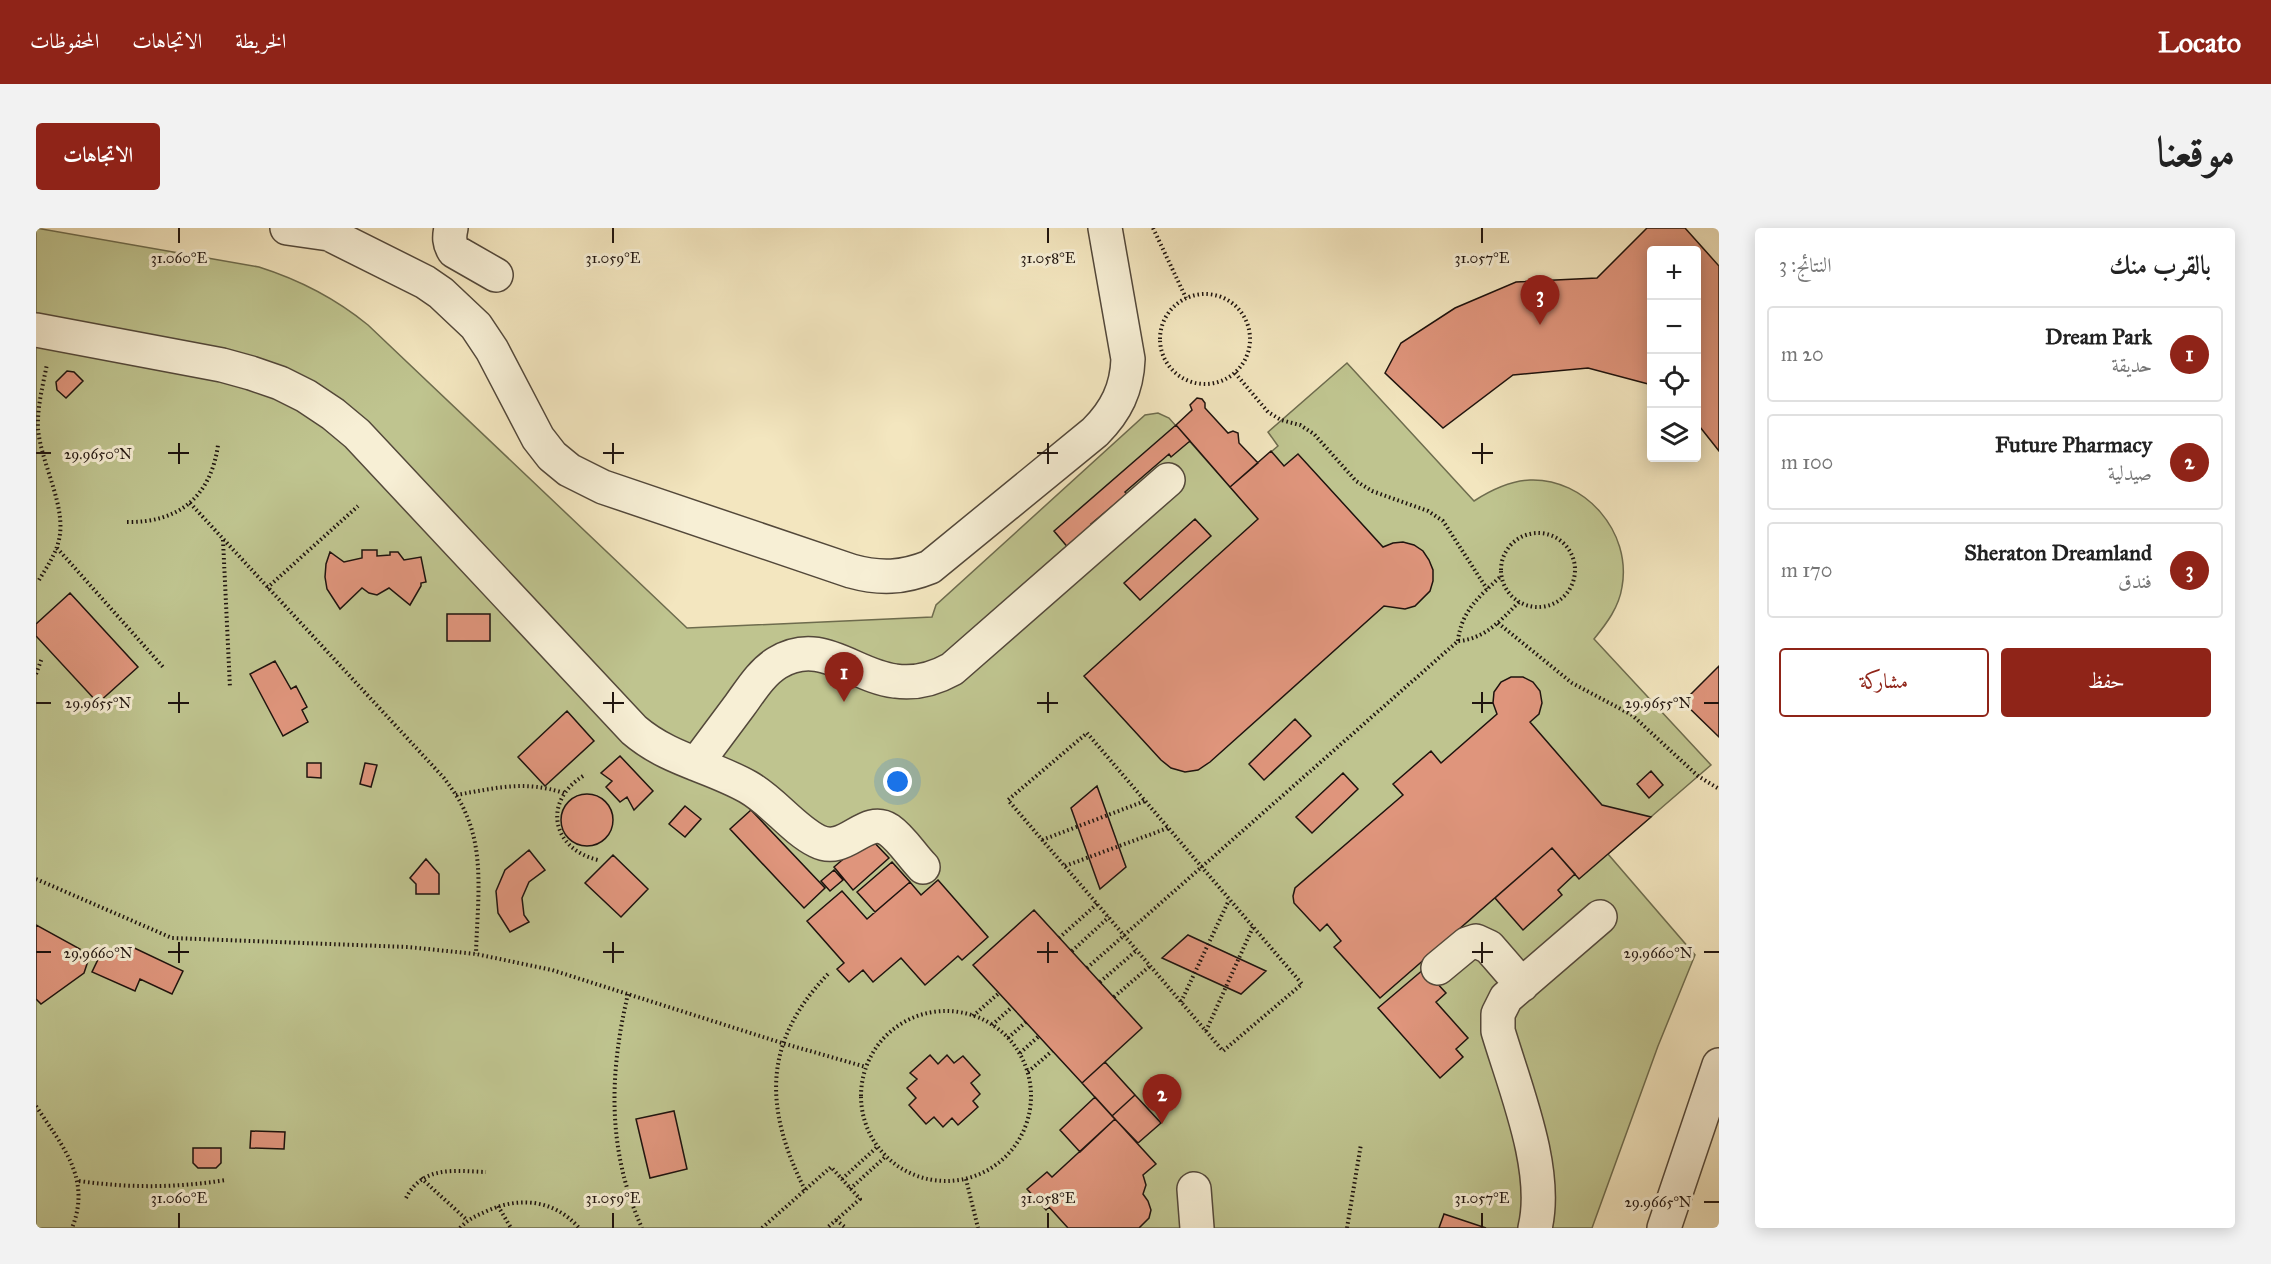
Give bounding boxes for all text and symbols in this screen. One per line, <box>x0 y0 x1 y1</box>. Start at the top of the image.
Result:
text: Locato <box>2158 25 2241 60</box>
text: المحفوظات <box>30 28 99 54</box>
text: الاتجاهات <box>132 28 202 54</box>
text: الخريطة <box>235 28 286 54</box>
button: الاتجاهات <box>36 123 160 190</box>
text: موقعنا <box>2157 126 2235 178</box>
map controls <box>1647 246 1701 462</box>
button: + <box>1647 246 1701 300</box>
text: 31.060°E <box>151 249 207 267</box>
text: 31.059°E <box>586 249 641 267</box>
text: 31.058°E <box>1021 249 1076 267</box>
text: 31.057°E <box>1455 249 1510 267</box>
text: بالقرب منك <box>2109 249 2211 281</box>
text: النتائج: 3 <box>1779 253 1831 277</box>
pin: 3 <box>1520 276 1560 325</box>
button: − <box>1647 300 1701 354</box>
text: Dream Park <box>2045 323 2152 350</box>
text: 20 m <box>1781 342 1824 366</box>
text: 1 <box>2186 342 2193 366</box>
text: حديقة <box>2112 353 2152 377</box>
button: locate <box>1647 354 1701 408</box>
button: layers <box>1647 408 1701 462</box>
text: Future Pharmacy <box>1995 431 2152 458</box>
text: 29.9650°N <box>64 445 132 463</box>
text: 100 m <box>1781 450 1833 474</box>
text: 2 <box>2185 450 2194 474</box>
text: صيدلية <box>2108 461 2152 485</box>
text: Sheraton Dreamland <box>1964 539 2152 566</box>
text: 170 m <box>1781 558 1832 582</box>
text: 3 <box>2186 558 2194 582</box>
text: فندق <box>2118 569 2152 593</box>
button: مشاركة <box>1779 648 1989 717</box>
button: حفظ <box>2001 648 2211 717</box>
pin: 1 <box>824 652 864 702</box>
text: 29.9655°N <box>65 694 131 712</box>
text: 29.9655°N <box>1625 694 1691 712</box>
your location <box>883 767 912 796</box>
text: 29.9660°N <box>64 944 133 962</box>
text: 29.9660°N <box>1624 944 1693 962</box>
pin: 2 <box>1142 1074 1182 1124</box>
text: 31.060°E <box>151 1189 207 1207</box>
text: 31.059°E <box>586 1189 641 1207</box>
text: 31.058°E <box>1021 1189 1076 1207</box>
text: 31.057°E <box>1455 1189 1510 1207</box>
text: 29.9665°N <box>1624 1193 1692 1211</box>

